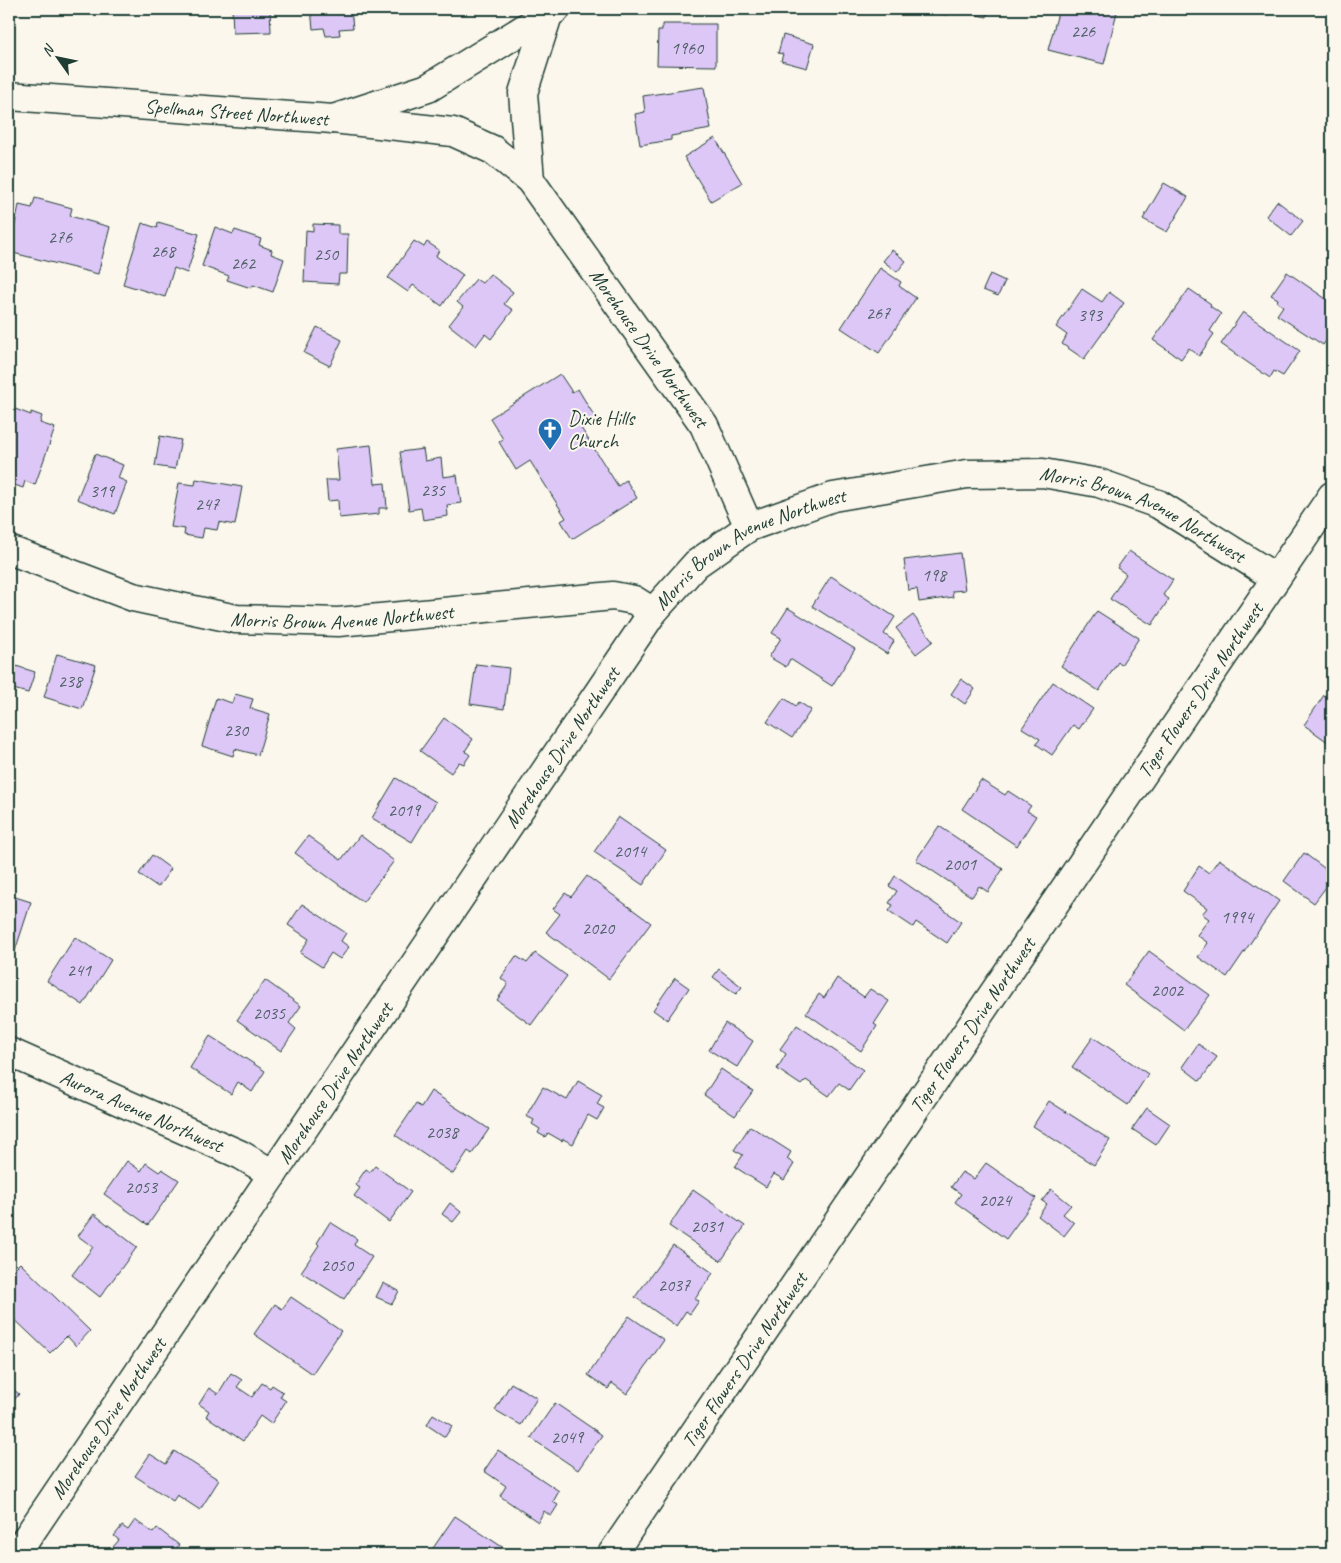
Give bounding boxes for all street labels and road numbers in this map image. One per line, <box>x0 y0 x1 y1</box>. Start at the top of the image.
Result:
street label: Spellman Street Northwest <box>144 93 331 131</box>
street label: Morehouse Drive Northwest <box>584 263 716 434</box>
street label: Morris Brown Avenue Northwest <box>1038 460 1252 569</box>
street label: Morris Brown Avenue Northwest <box>649 482 849 615</box>
street label: Tiger Flowers Drive Northwest <box>1132 596 1270 782</box>
street label: Morris Brown Avenue Northwest <box>230 598 457 635</box>
street label: Morehouse Drive Northwest <box>498 660 626 833</box>
street label: Tiger Flowers Drive Northwest <box>904 931 1042 1117</box>
street label: Morehouse Drive Northwest <box>271 995 399 1168</box>
street label: Aurora Avenue Northwest <box>56 1064 229 1159</box>
street label: Tiger Flowers Drive Northwest <box>676 1265 814 1452</box>
street label: Morehouse Drive Northwest <box>45 1331 173 1504</box>

